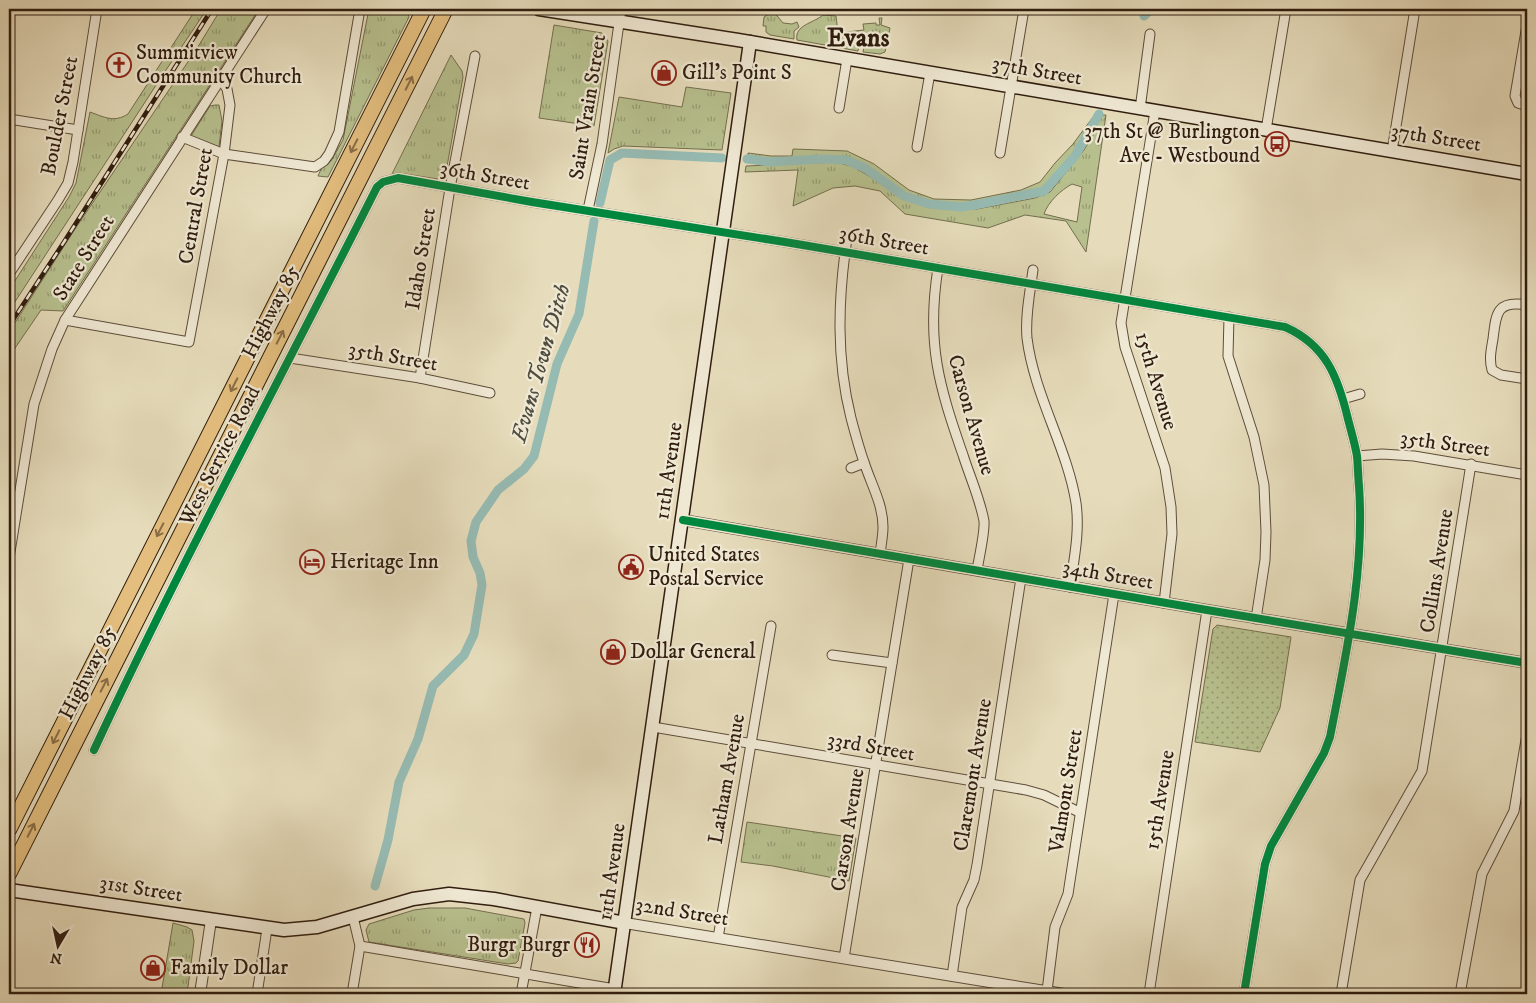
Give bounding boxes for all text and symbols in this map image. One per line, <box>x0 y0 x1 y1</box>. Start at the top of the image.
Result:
district label: Evans <box>827 22 890 55</box>
street label: Saint Vrain Street <box>564 32 612 182</box>
place label: Summitview Community Church <box>136 40 302 90</box>
street label: 37th Street <box>990 50 1084 92</box>
church icon: Summitview Community Church <box>106 52 132 78</box>
street label: Boulder Street <box>36 54 84 178</box>
shop icon: Gill's Point S <box>651 60 677 86</box>
place label: Gill's Point S <box>682 60 792 86</box>
one-way arrow <box>404 75 414 90</box>
street label: 37th Street <box>1389 118 1483 158</box>
place label: 37th St @ Burlington Ave - Westbound <box>1084 119 1261 169</box>
bus stop icon: 37th St @ Burlington Ave - Westbound <box>1264 131 1290 157</box>
one-way arrow <box>349 138 358 153</box>
street label: Central Street <box>173 146 219 266</box>
street label: 36th Street <box>438 155 532 197</box>
street label: Idaho Street <box>400 206 442 312</box>
street label: State Street <box>47 210 121 306</box>
street label: 36th Street <box>837 220 931 262</box>
street label: Highway 85 <box>236 261 306 363</box>
water label: Evans Town Ditch <box>505 281 576 447</box>
street label: 15th Avenue <box>1129 329 1183 433</box>
one-way arrow <box>276 330 285 345</box>
street label: 35th Street <box>346 336 440 378</box>
street label: Carson Avenue <box>941 352 1001 478</box>
one-way arrow <box>228 377 238 392</box>
street label: West Service Road <box>173 381 267 531</box>
street label: 11th Avenue <box>649 420 689 521</box>
street label: 35th Street <box>1399 425 1492 463</box>
street label: Collins Avenue <box>1414 507 1460 635</box>
one-way arrow <box>155 522 165 537</box>
place label: United States Postal Service <box>648 542 764 592</box>
hotel icon: Heritage Inn <box>299 549 325 575</box>
place label: Heritage Inn <box>330 549 439 575</box>
public building icon: United States Postal Service <box>618 554 644 580</box>
street label: 34th Street <box>1061 554 1156 596</box>
street label: Highway 85 <box>53 622 123 724</box>
shop icon: Dollar General <box>600 639 626 665</box>
place label: Dollar General <box>630 639 756 665</box>
one-way arrow <box>100 678 109 693</box>
street label: Claremont Avenue <box>948 696 998 853</box>
street label: Latham Avenue <box>703 712 751 846</box>
street label: 33rd Street <box>825 727 917 767</box>
street label: Valmont Street <box>1043 727 1089 856</box>
one-way arrow <box>51 729 60 744</box>
street label: 15th Avenue <box>1139 748 1181 852</box>
street label: Carson Avenue <box>825 766 871 893</box>
street label: 11th Avenue <box>592 821 632 922</box>
one-way arrow <box>27 823 36 838</box>
street label: 31st Street <box>98 870 185 908</box>
street label: 32nd Street <box>634 892 731 932</box>
north arrow <box>32 920 82 970</box>
place label: Burgr Burgr <box>467 932 570 958</box>
restaurant icon: Burgr Burgr <box>574 932 600 958</box>
text: N <box>49 948 63 968</box>
shop icon: Family Dollar <box>140 955 166 981</box>
place label: Family Dollar <box>170 955 288 981</box>

